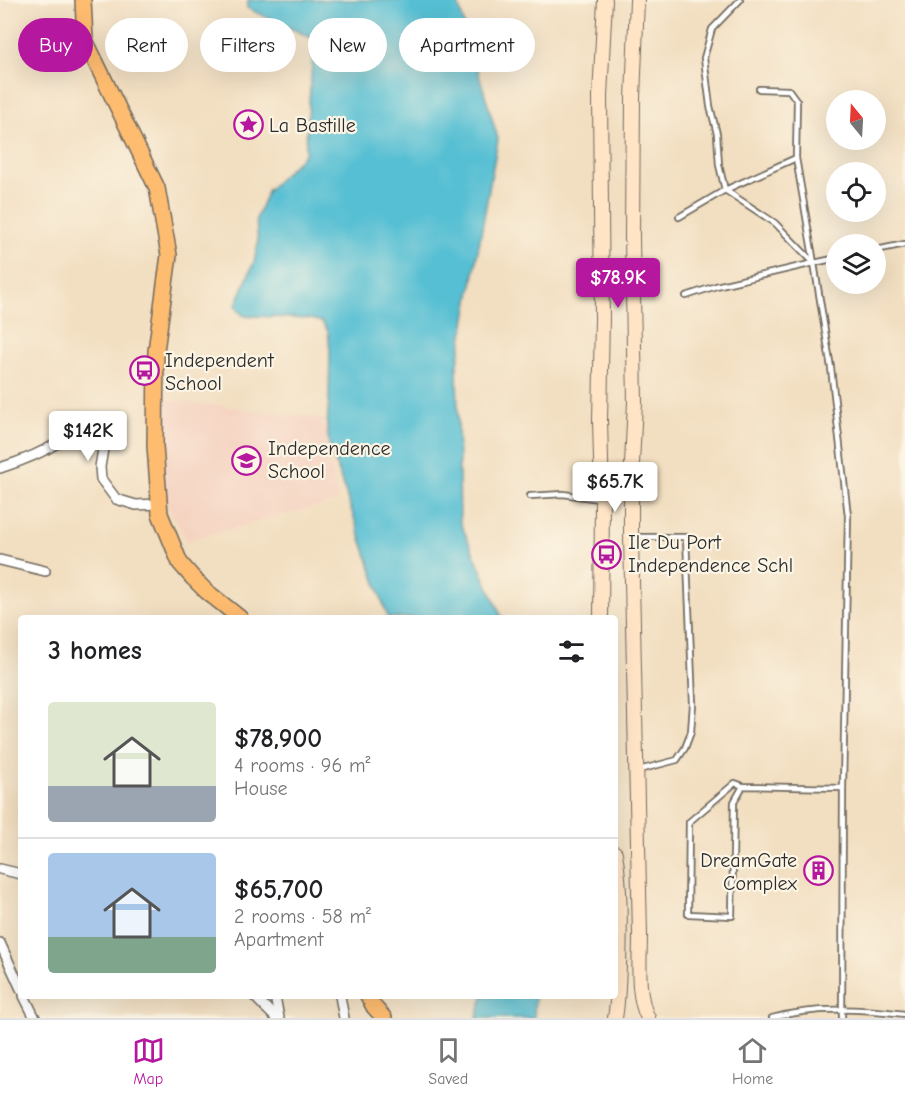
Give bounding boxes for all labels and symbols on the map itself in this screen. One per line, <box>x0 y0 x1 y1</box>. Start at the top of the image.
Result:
north arrow <box>826 90 886 150</box>
place icon: La Bastille <box>232 109 264 141</box>
place label: La Bastille <box>269 114 356 137</box>
pin: $78.9K <box>569 258 667 309</box>
place label: Independent School <box>165 349 275 395</box>
bus stop icon: Independent School <box>128 355 160 387</box>
pin: $142K <box>46 411 130 462</box>
place label: Independence School <box>268 437 391 483</box>
school or university icon: Independence School <box>231 444 263 476</box>
pin: $65.7K <box>566 462 664 513</box>
place label: Ile Du Port Independence Schl <box>628 531 793 577</box>
bus stop icon: Ile Du Port Independence Schl <box>591 538 623 570</box>
place label: DreamGate Complex <box>700 849 798 895</box>
building icon: DreamGate Complex <box>802 855 834 887</box>

